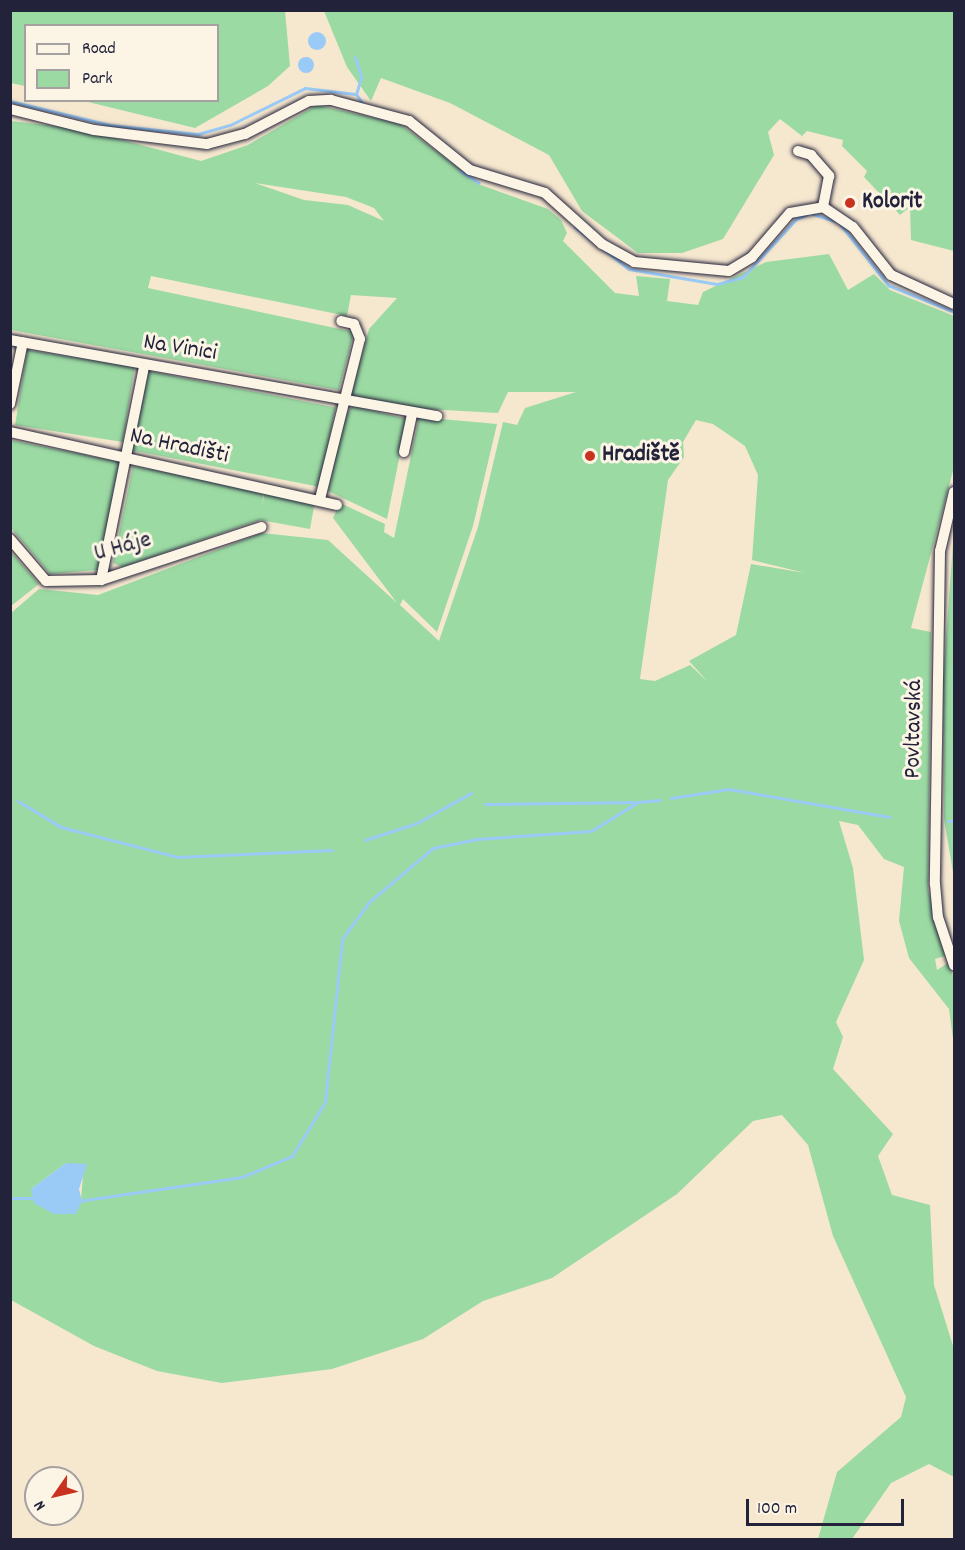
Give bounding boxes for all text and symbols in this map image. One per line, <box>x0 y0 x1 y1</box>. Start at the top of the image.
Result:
legend <box>24 24 219 102</box>
text: Road <box>82 37 116 62</box>
text: Park <box>82 67 113 92</box>
place label: Kolorit <box>862 189 922 217</box>
marker: Kolorit <box>843 196 857 210</box>
street label: Na Vinici <box>141 329 219 369</box>
street label: Na Hradišti <box>127 422 231 472</box>
place label: Hradiště <box>602 442 680 470</box>
marker: Hradiště <box>583 449 597 463</box>
street label: U Háje <box>91 527 155 569</box>
street label: Povltavská <box>900 679 930 779</box>
north arrow <box>24 1466 84 1526</box>
scale bar <box>749 1487 906 1525</box>
text: N <box>29 1496 52 1515</box>
text: 100 m <box>757 1497 797 1522</box>

